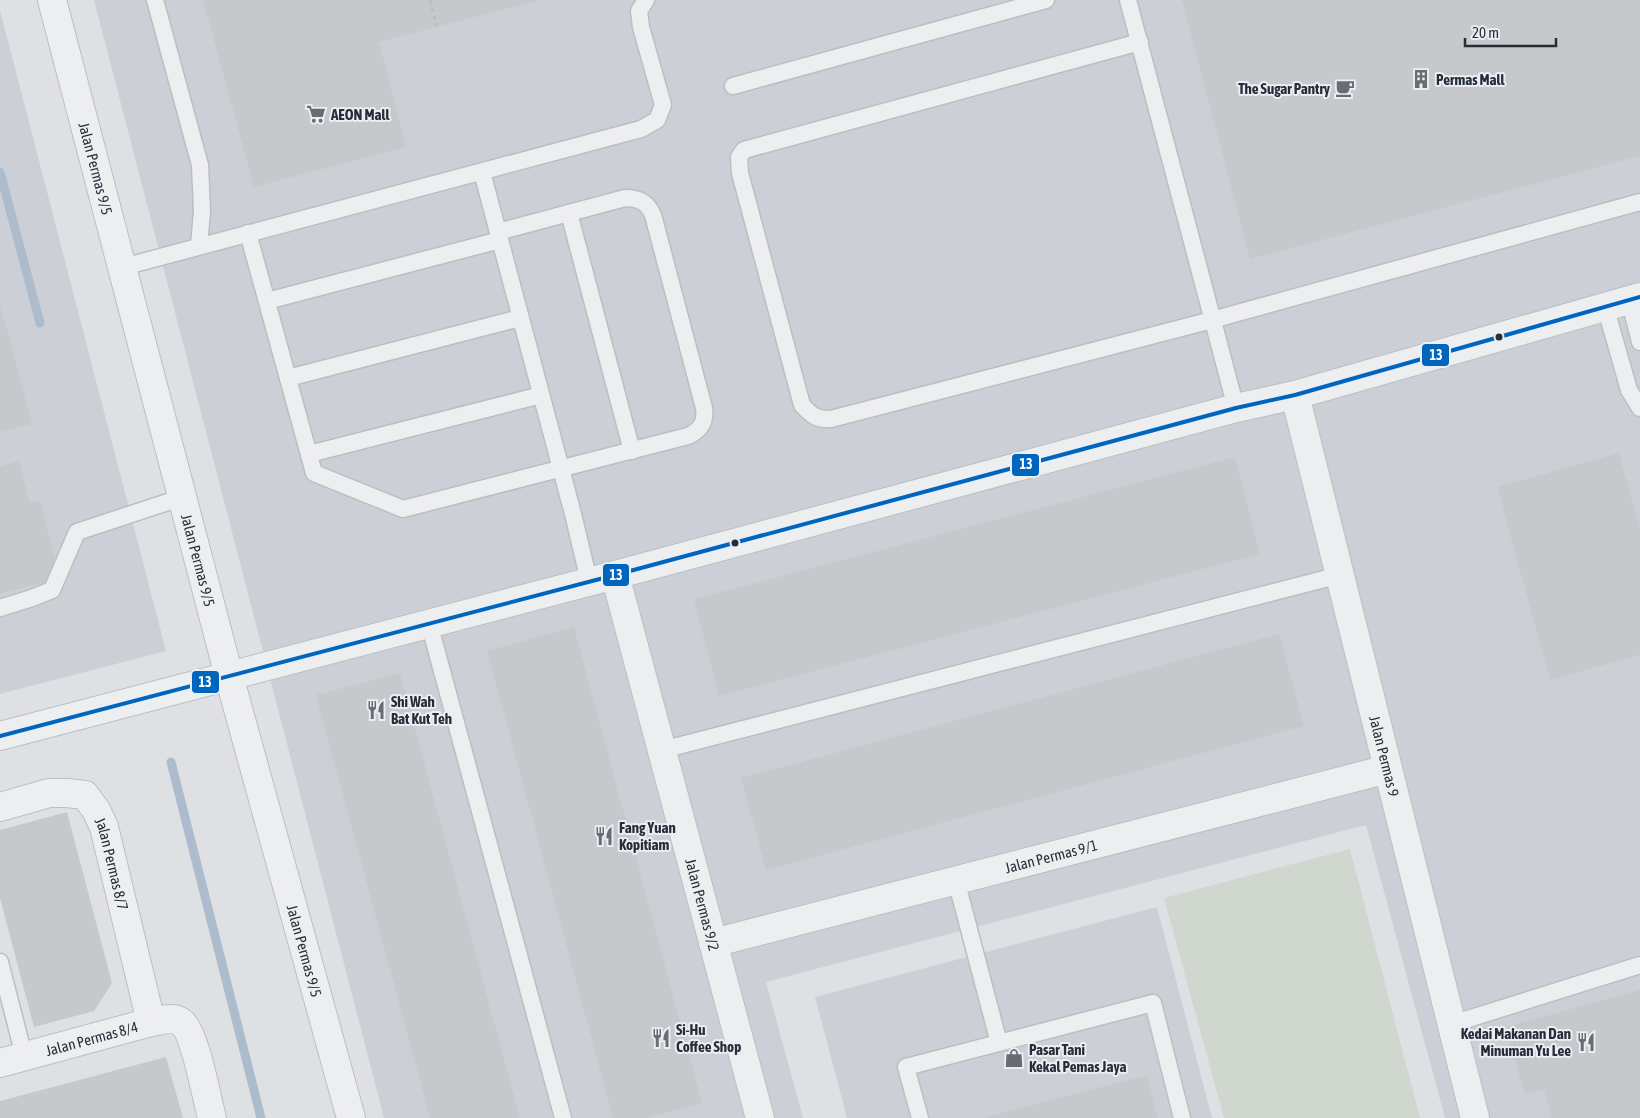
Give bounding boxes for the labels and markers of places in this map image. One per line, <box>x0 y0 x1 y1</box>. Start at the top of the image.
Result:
building icon: Permas Mall <box>1410 68 1432 90</box>
place label: Permas Mall <box>1436 71 1506 88</box>
cafe icon: The Sugar Pantry <box>1334 77 1356 99</box>
place label: The Sugar Pantry <box>1238 80 1331 97</box>
supermarket icon: AEON Mall <box>305 103 327 125</box>
place label: AEON Mall <box>330 106 390 123</box>
unlabelled marker <box>1494 332 1504 342</box>
unlabelled marker <box>730 538 740 548</box>
place label: Shi Wah Bat Kut Teh <box>391 693 452 727</box>
restaurant icon: Shi Wah Bat Kut Teh <box>365 699 387 721</box>
place label: Fang Yuan Kopitiam <box>619 819 676 853</box>
restaurant icon: Fang Yuan Kopitiam <box>593 825 615 847</box>
place label: Si-Hu Coffee Shop <box>676 1021 741 1055</box>
place label: Kedai Makanan Dan Minuman Yu Lee <box>1461 1025 1571 1059</box>
restaurant icon: Si-Hu Coffee Shop <box>650 1027 672 1049</box>
restaurant icon: Kedai Makanan Dan Minuman Yu Lee <box>1575 1031 1597 1053</box>
place label: Pasar Tani Kekal Pemas Jaya <box>1029 1041 1126 1075</box>
shop icon: Pasar Tani Kekal Pemas Jaya <box>1003 1047 1025 1069</box>

